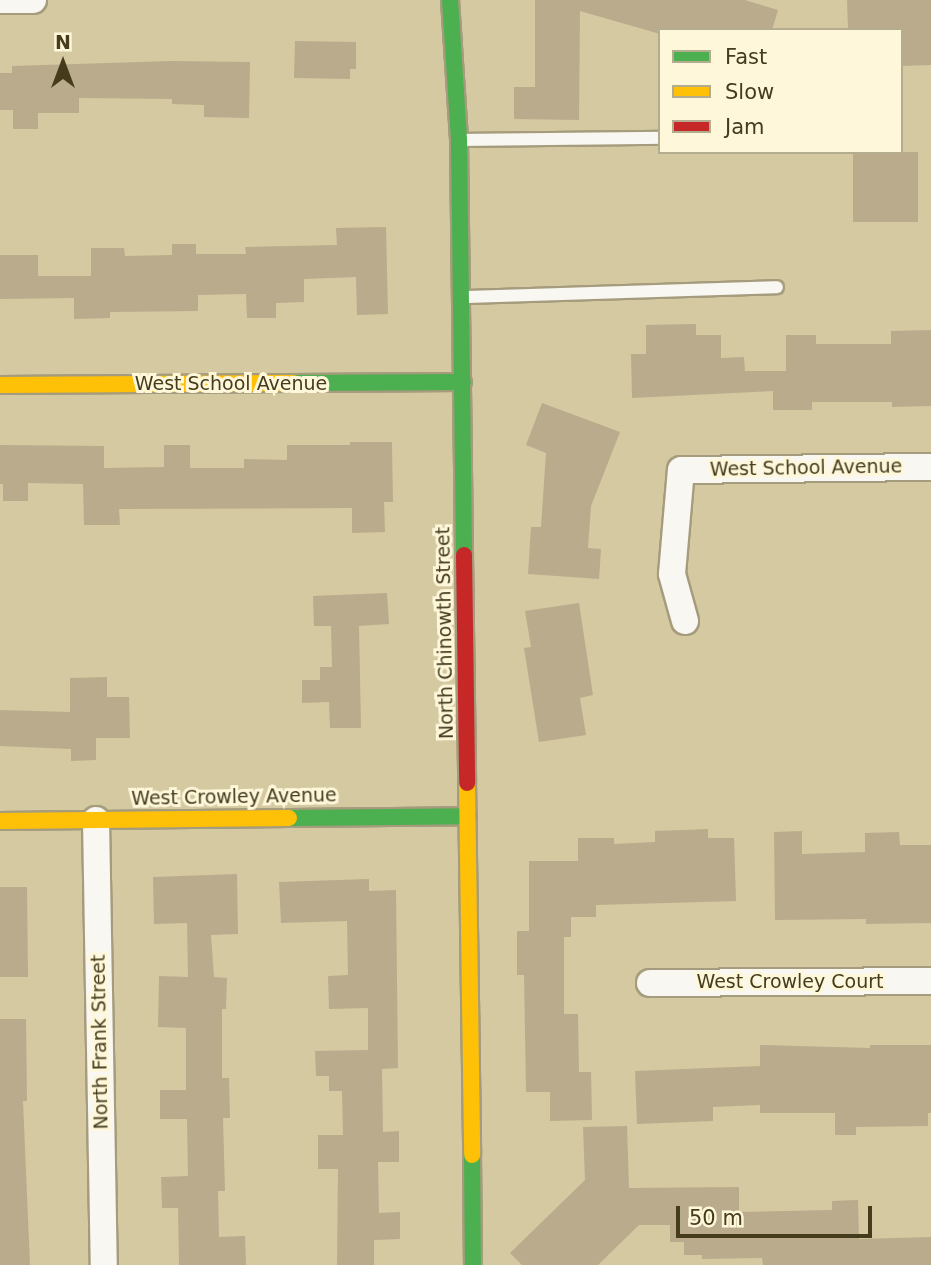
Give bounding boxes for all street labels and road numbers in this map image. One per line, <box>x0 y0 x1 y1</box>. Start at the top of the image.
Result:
street label: West School Avenue <box>135 373 327 395</box>
street label: West School Avenue <box>710 455 902 481</box>
street label: North Chinowth Street <box>432 527 458 739</box>
street label: West Crowley Avenue <box>131 784 337 810</box>
street label: North Frank Street <box>87 954 113 1130</box>
street label: West Crowley Court <box>696 971 884 993</box>

